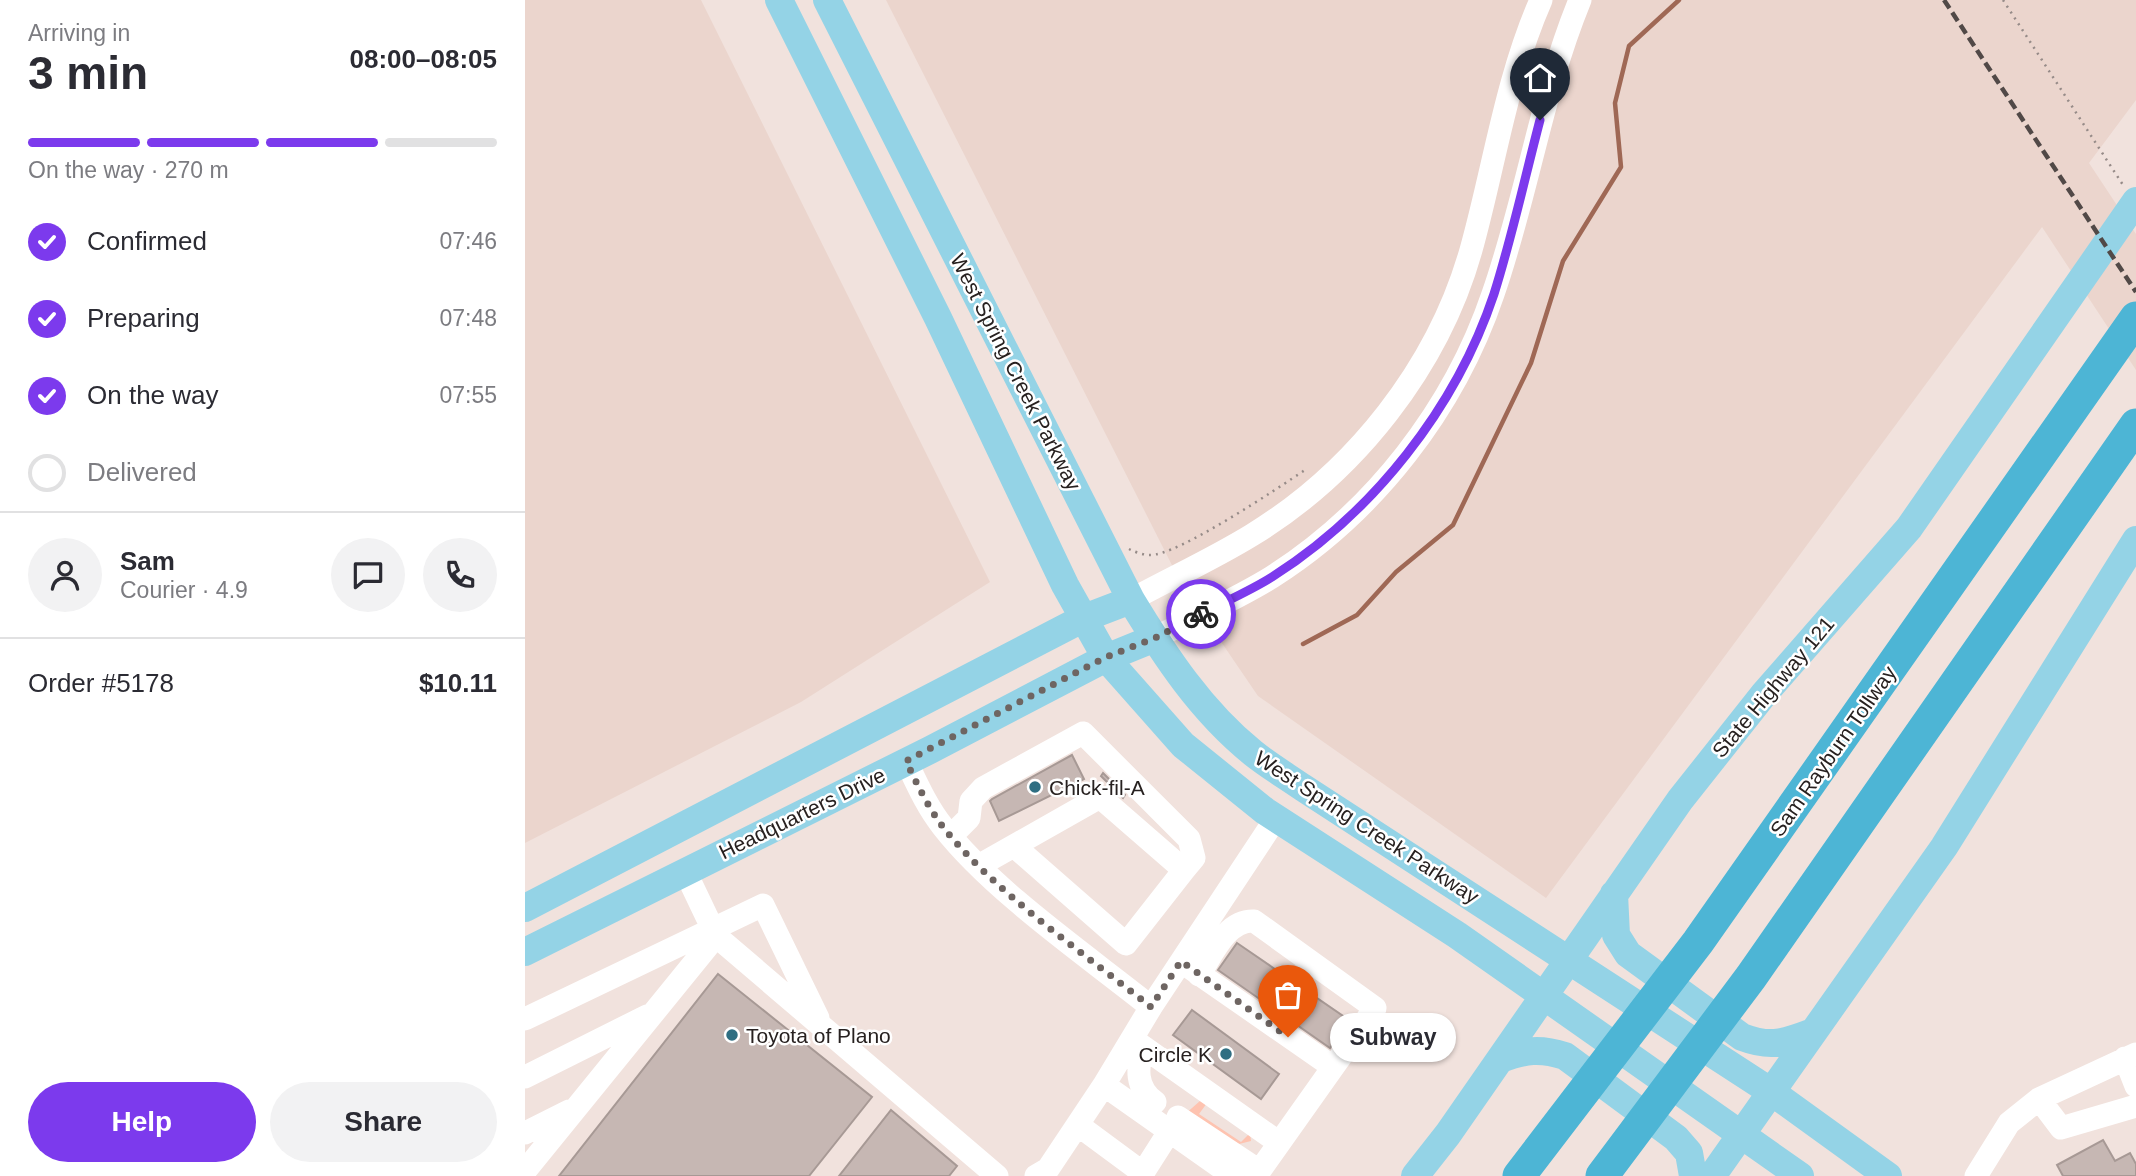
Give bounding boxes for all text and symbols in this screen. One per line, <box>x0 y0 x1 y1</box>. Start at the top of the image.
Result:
text: Arriving in <box>28 20 130 46</box>
text: 08:00–08:05 <box>350 44 497 74</box>
text: 3 min <box>28 47 148 99</box>
pin <box>1510 48 1570 120</box>
icon: home <box>1521 59 1559 97</box>
text: On the way · 270 m <box>28 157 229 183</box>
icon: check <box>28 223 66 261</box>
text: Confirmed <box>87 226 207 256</box>
text: 07:46 <box>439 228 497 254</box>
street label: West Spring Creek Parkway <box>946 250 1086 494</box>
icon: check <box>28 300 66 338</box>
text: Preparing <box>87 303 200 333</box>
text: 07:48 <box>439 305 497 331</box>
icon: check <box>28 377 66 415</box>
text: On the way <box>87 380 219 410</box>
text: 07:55 <box>439 382 497 408</box>
text: Delivered <box>87 457 197 487</box>
button: person <box>28 538 102 612</box>
button: chat <box>331 538 405 612</box>
button: phone <box>423 538 497 612</box>
text: Sam <box>120 546 175 576</box>
text: Courier · 4.9 <box>120 577 248 603</box>
courier <box>1166 579 1236 649</box>
icon: bike <box>1182 595 1220 633</box>
street label: State Highway 121 <box>1708 612 1838 762</box>
street label: Sam Rayburn Tollway <box>1765 661 1901 841</box>
text: Order #5178 <box>28 668 174 698</box>
text: $10.11 <box>419 668 497 698</box>
street label: West Spring Creek Parkway <box>1251 746 1484 908</box>
street label: Headquarters Drive <box>715 763 889 863</box>
place label: Chick-fil-A <box>1049 776 1145 799</box>
marker: Chick-fil-A <box>1027 779 1043 795</box>
pin <box>1258 965 1318 1037</box>
icon: bag <box>1269 976 1307 1014</box>
callout: Subway <box>1330 1012 1456 1062</box>
place label: Toyota of Plano <box>746 1024 891 1047</box>
text: Subway <box>1350 1024 1436 1050</box>
marker: Toyota of Plano <box>724 1027 740 1043</box>
place label: Circle K <box>1138 1043 1212 1066</box>
marker: Circle K <box>1218 1046 1234 1062</box>
button: Help <box>28 1082 256 1162</box>
button: Share <box>270 1082 497 1162</box>

